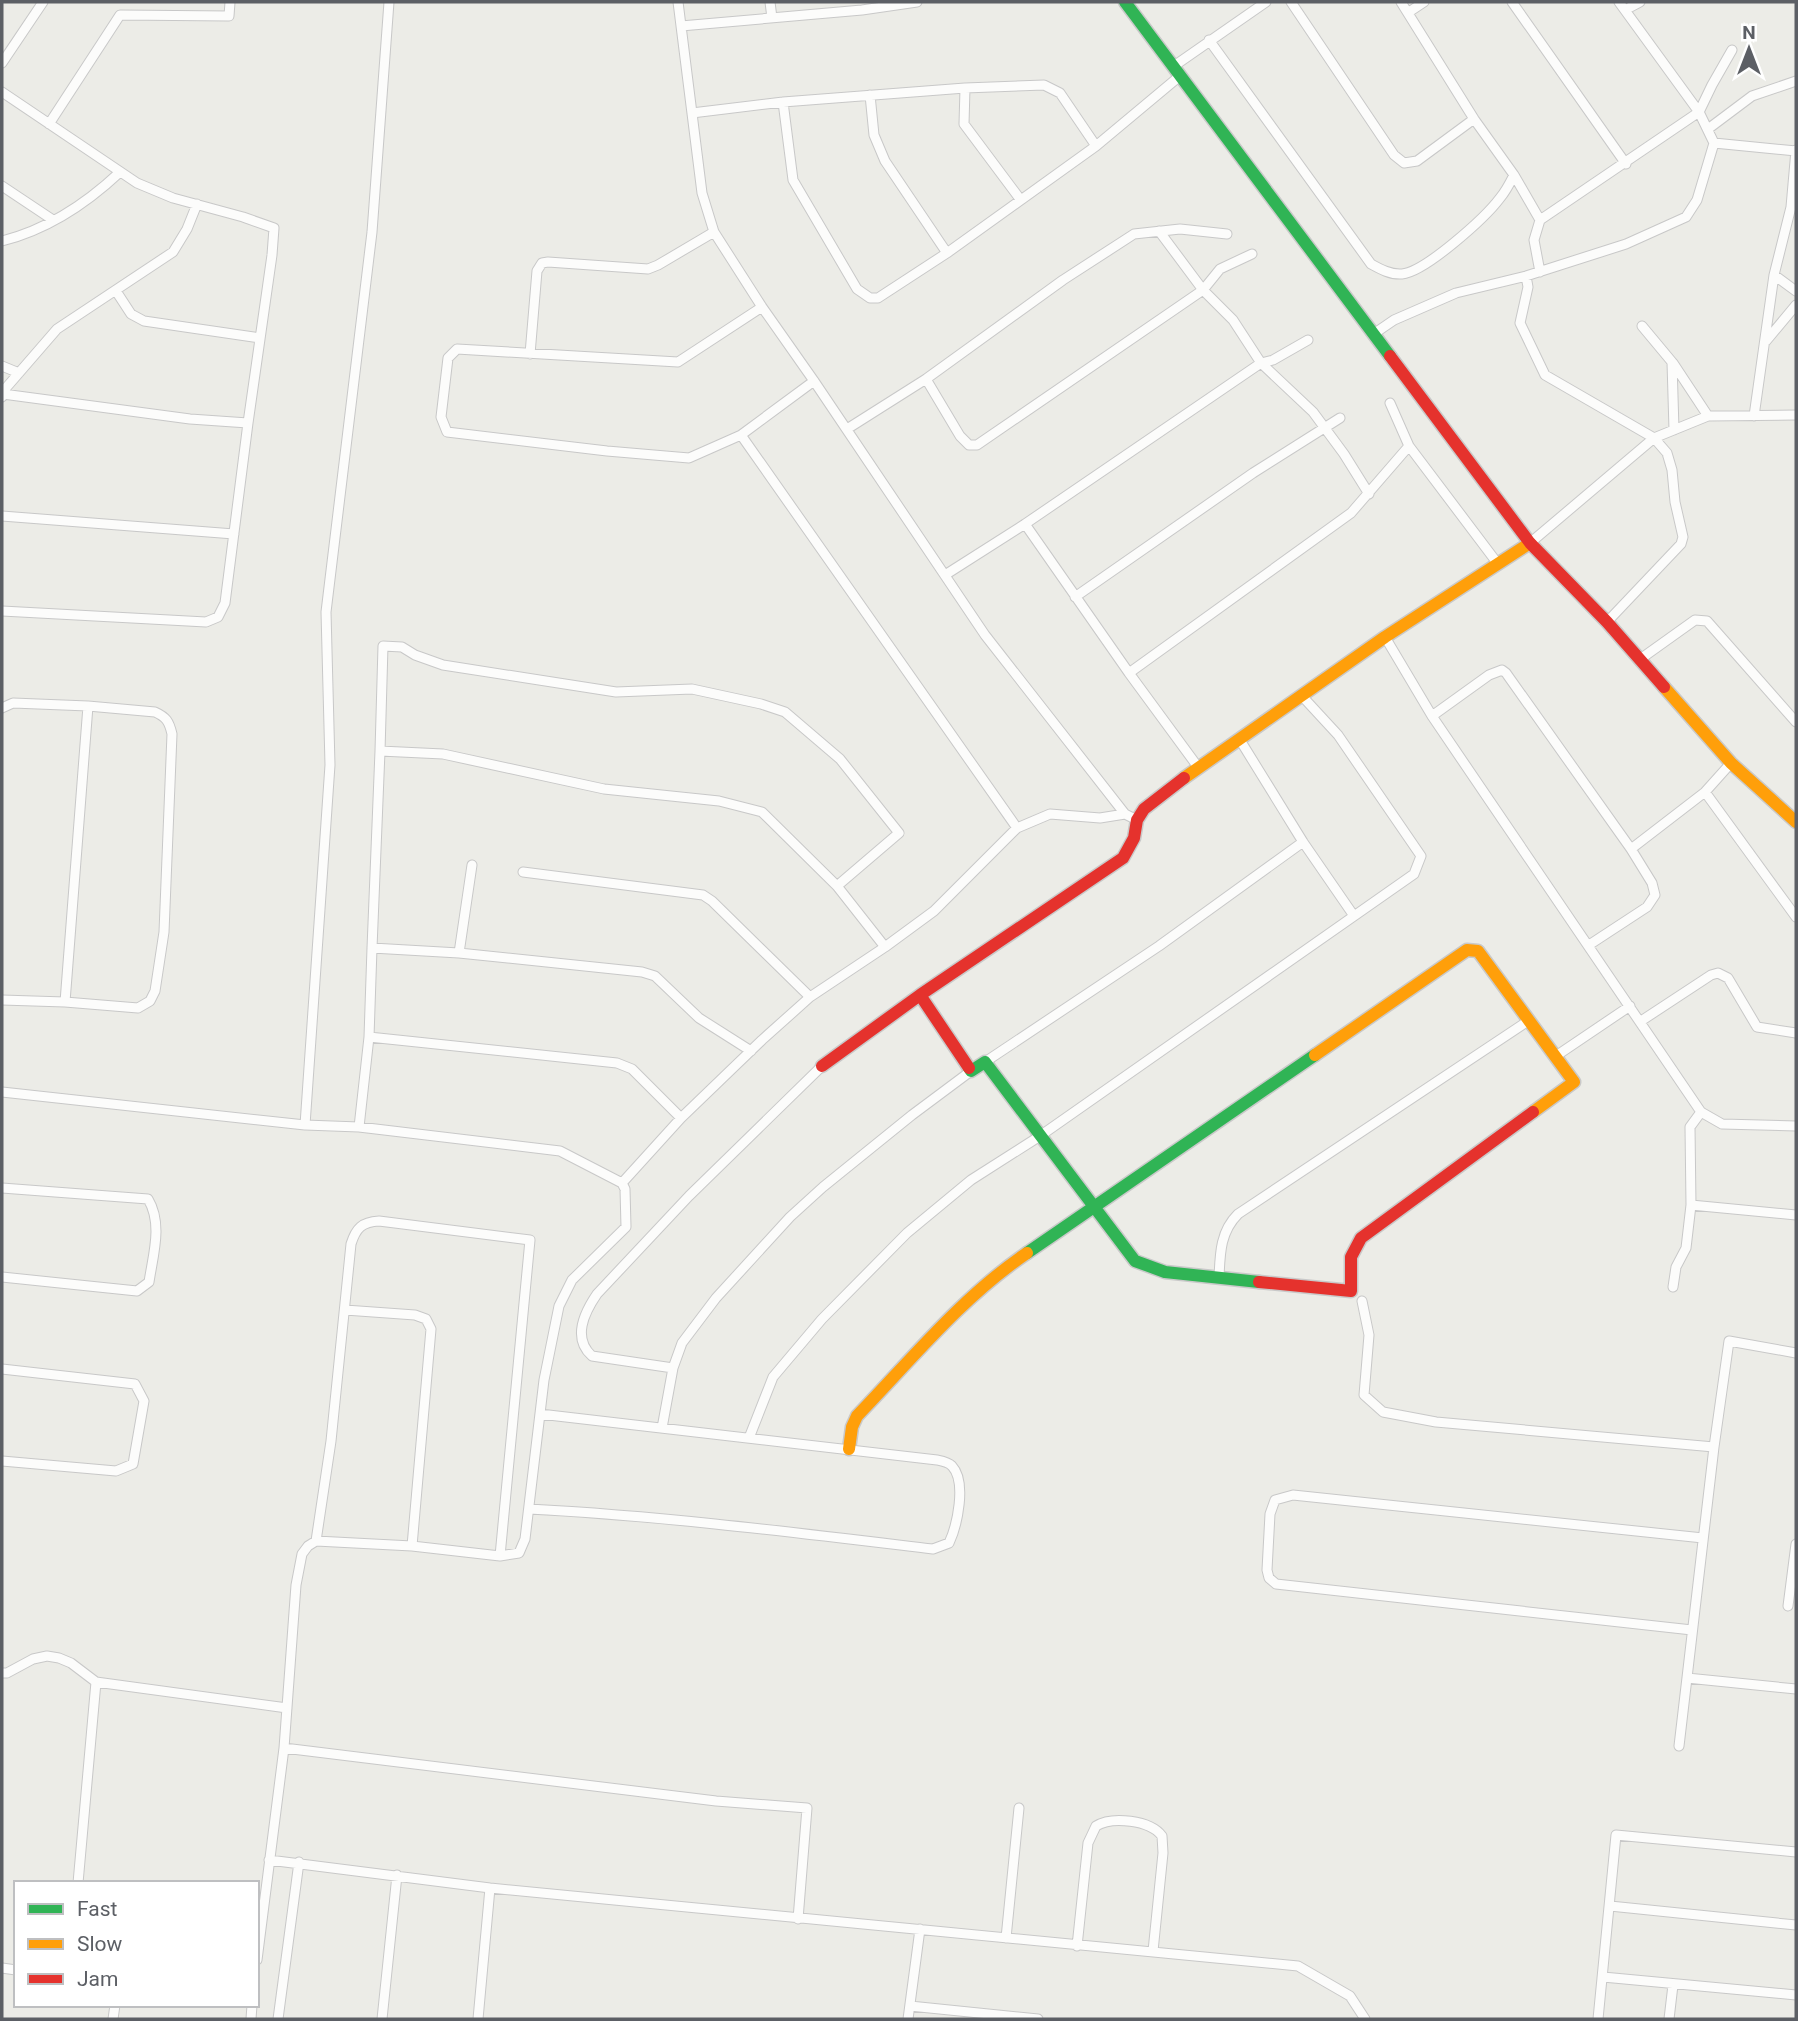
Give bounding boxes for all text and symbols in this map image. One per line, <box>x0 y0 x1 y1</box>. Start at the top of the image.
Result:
north arrow <box>1714 14 1784 84</box>
text: N <box>1742 21 1756 44</box>
legend <box>14 1881 259 2007</box>
text: Fast <box>77 1897 118 1921</box>
text: Slow <box>77 1932 123 1956</box>
text: Jam <box>77 1967 118 1991</box>

